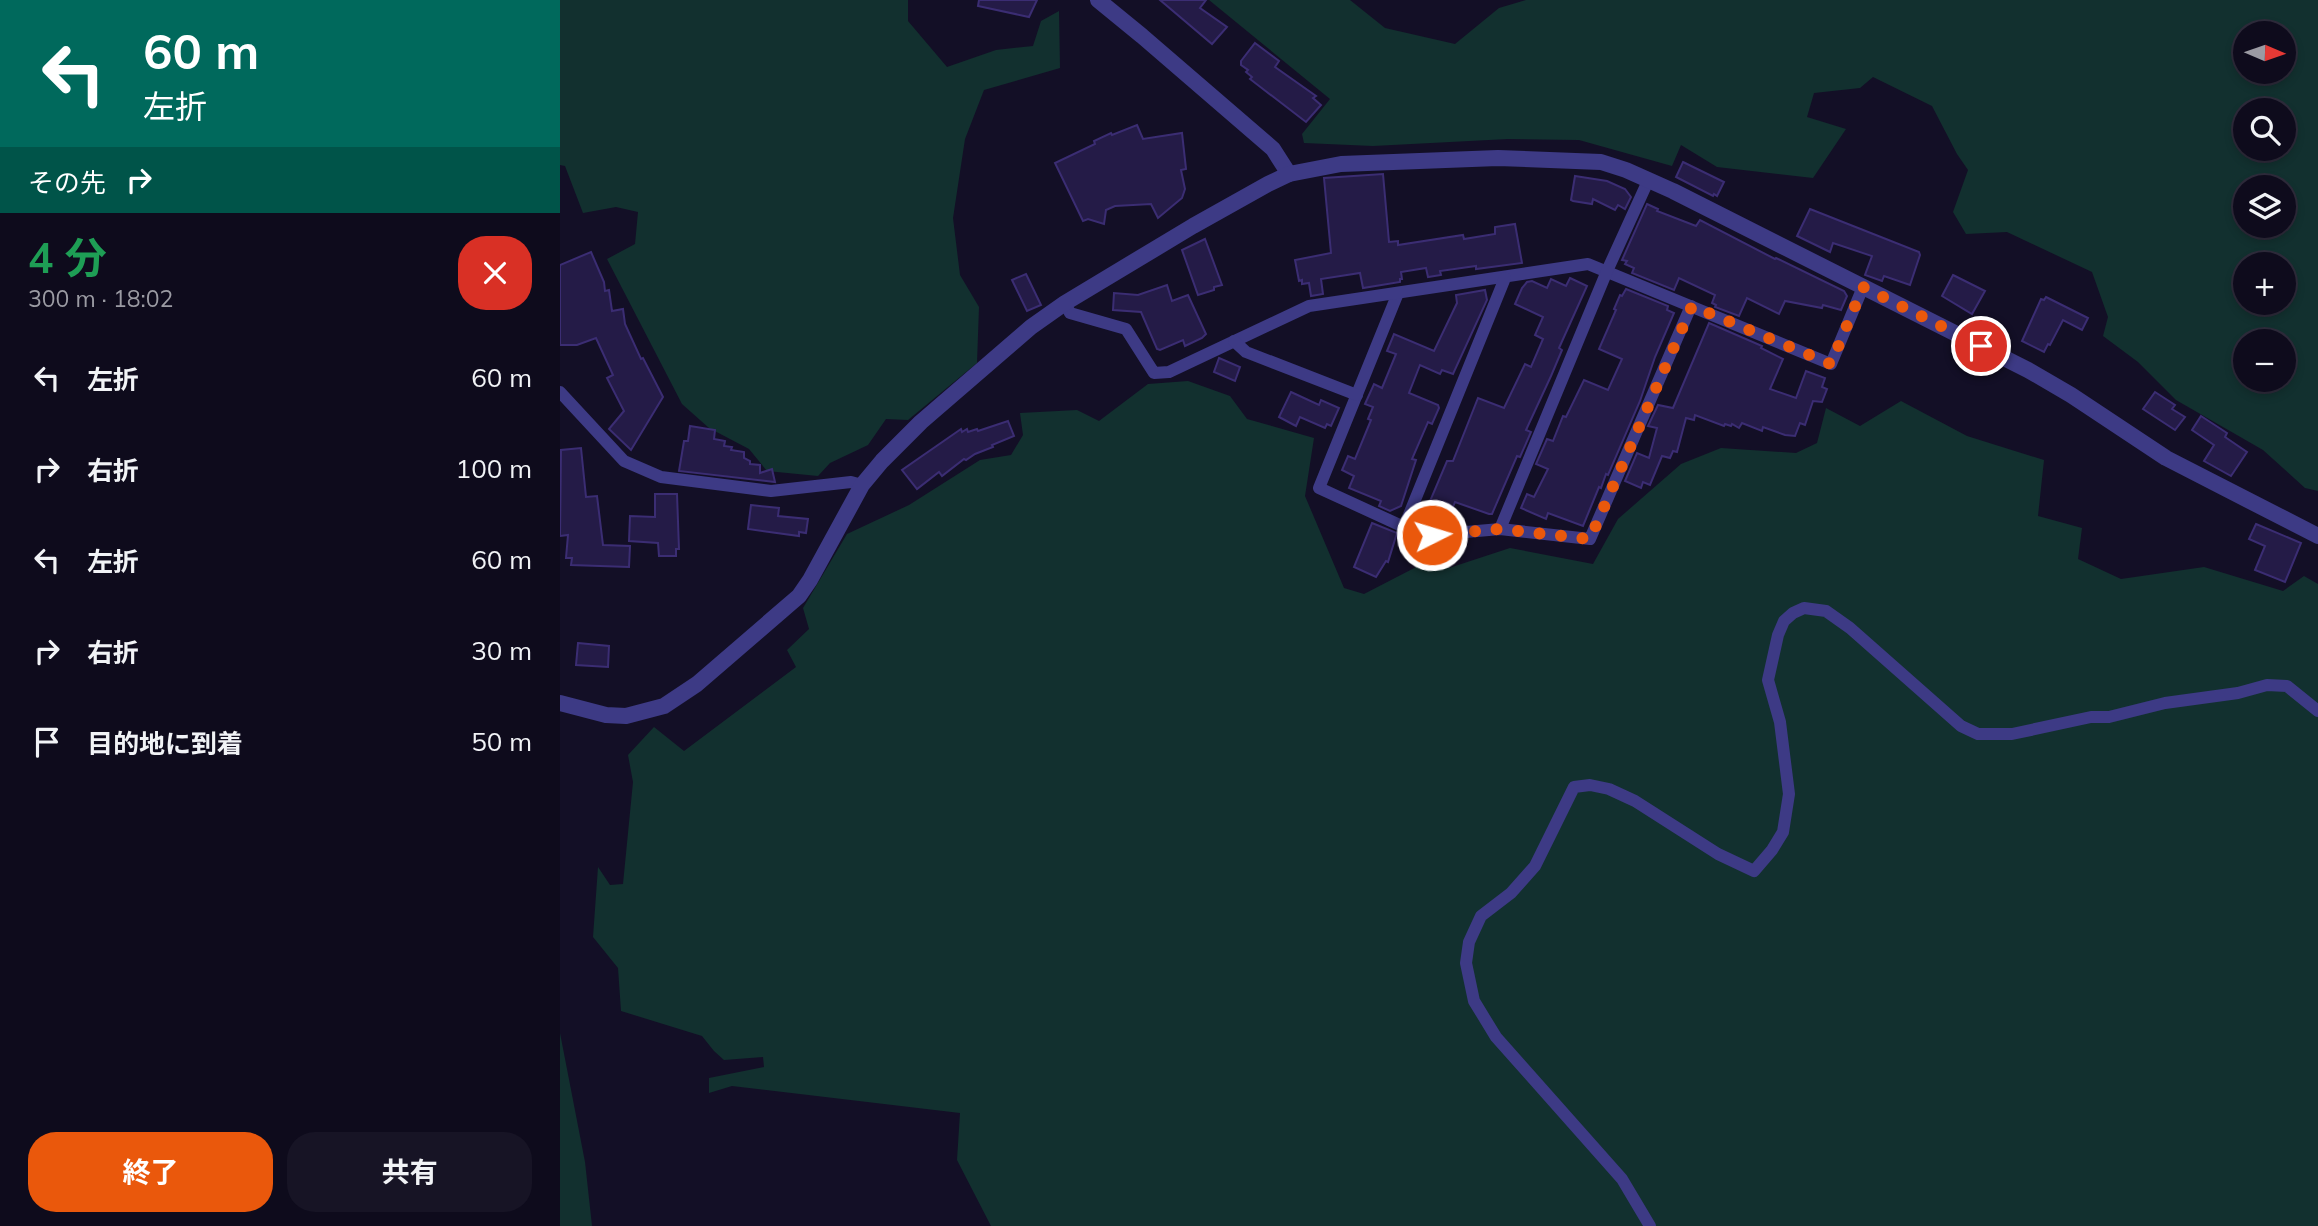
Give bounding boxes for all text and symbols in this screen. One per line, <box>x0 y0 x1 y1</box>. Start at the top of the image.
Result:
text: 60 m <box>143 20 259 81</box>
north arrow <box>2233 21 2296 84</box>
map controls <box>2233 21 2296 392</box>
icon: left <box>28 28 119 119</box>
text: 左折 <box>143 86 207 126</box>
button: search <box>2233 98 2296 161</box>
icon: right <box>120 161 158 199</box>
text: その先 <box>28 166 106 199</box>
button: layers <box>2233 175 2296 238</box>
text: 4 分 <box>28 231 107 284</box>
button: close <box>458 236 532 310</box>
button: + <box>2233 252 2296 315</box>
text: 300 m · 18:02 <box>28 284 173 313</box>
pin <box>1951 316 2011 376</box>
icon: arrive <box>1962 327 2000 365</box>
button: − <box>2233 329 2296 392</box>
icon: left <box>28 359 66 397</box>
text: 60 m <box>471 361 532 394</box>
text: 左折 <box>87 363 139 396</box>
icon: right <box>28 450 66 488</box>
text: 100 m <box>456 452 532 485</box>
text: 右折 <box>87 454 139 487</box>
position arrow <box>1395 498 1469 572</box>
icon: left <box>28 541 66 579</box>
text: 60 m <box>471 543 532 576</box>
text: 左折 <box>87 545 139 578</box>
icon: right <box>28 632 66 670</box>
text: 30 m <box>471 634 532 667</box>
text: 右折 <box>87 636 139 669</box>
icon: arrive <box>28 723 66 761</box>
text: 50 m <box>471 725 532 758</box>
text: 目的地に到着 <box>87 727 243 760</box>
button: 終了 <box>28 1132 273 1212</box>
button: 共有 <box>287 1132 532 1212</box>

